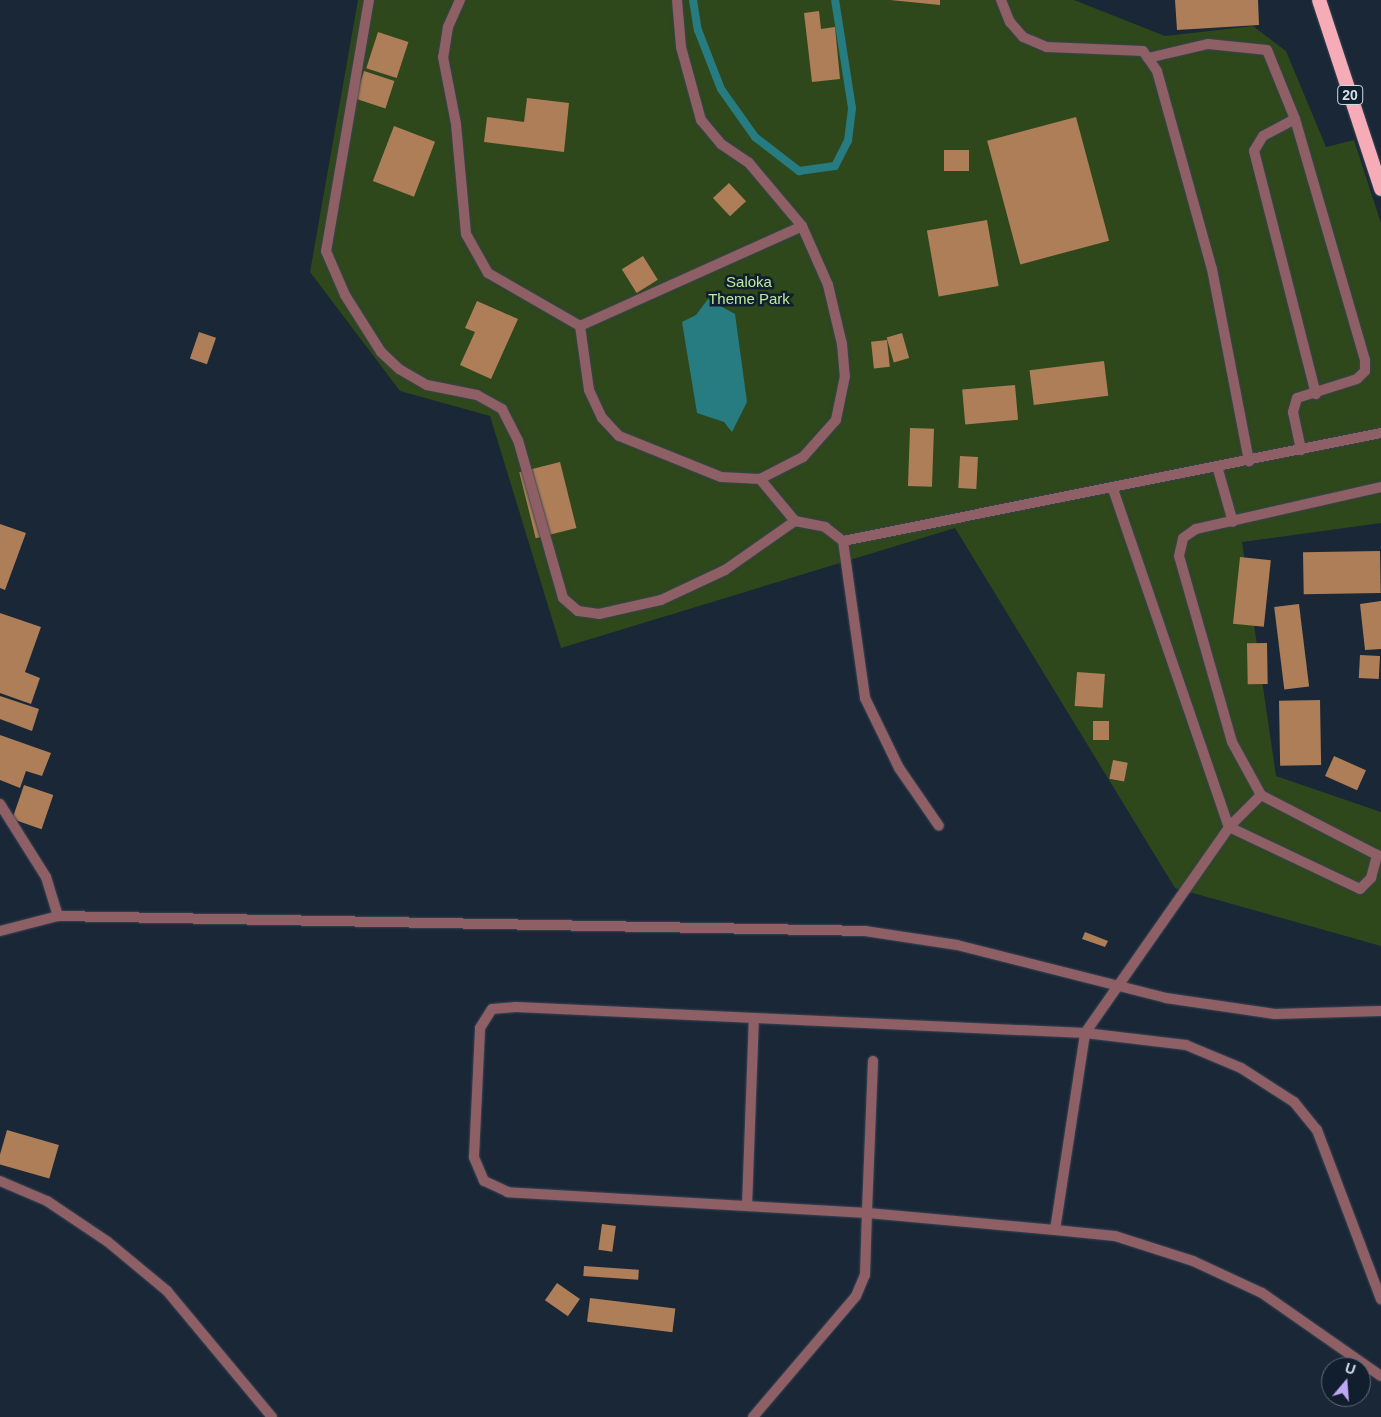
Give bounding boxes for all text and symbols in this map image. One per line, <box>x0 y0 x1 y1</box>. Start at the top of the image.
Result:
road number: 20 <box>1336 84 1364 106</box>
park label: Saloka Theme Park <box>708 272 790 307</box>
north arrow <box>1321 1357 1371 1407</box>
text: U <box>1343 1360 1358 1378</box>

